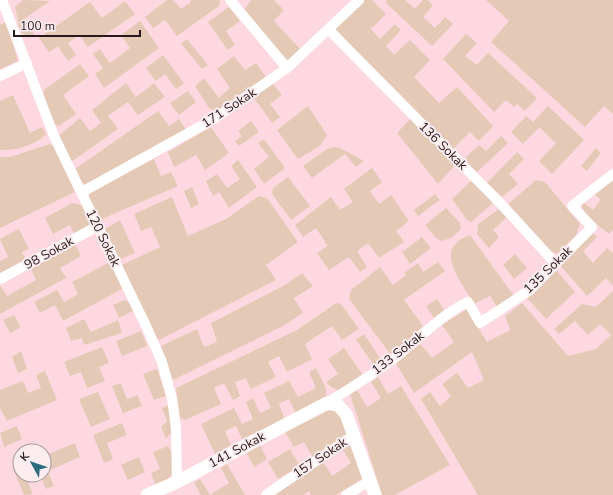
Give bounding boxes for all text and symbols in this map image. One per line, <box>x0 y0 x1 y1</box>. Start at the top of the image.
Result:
scale bar <box>14 12 140 38</box>
text: 100 m <box>20 18 55 34</box>
street label: 171 Sokak <box>198 83 260 132</box>
street label: 136 Sokak <box>415 118 472 175</box>
street label: 120 Sokak <box>81 206 125 270</box>
street label: 98 Sokak <box>21 232 77 274</box>
street label: 135 Sokak <box>520 242 577 298</box>
street label: 133 Sokak <box>368 327 428 379</box>
street label: 141 Sokak <box>205 427 269 472</box>
street label: 157 Sokak <box>289 433 351 483</box>
north arrow <box>12 443 52 483</box>
text: K <box>17 449 33 465</box>

